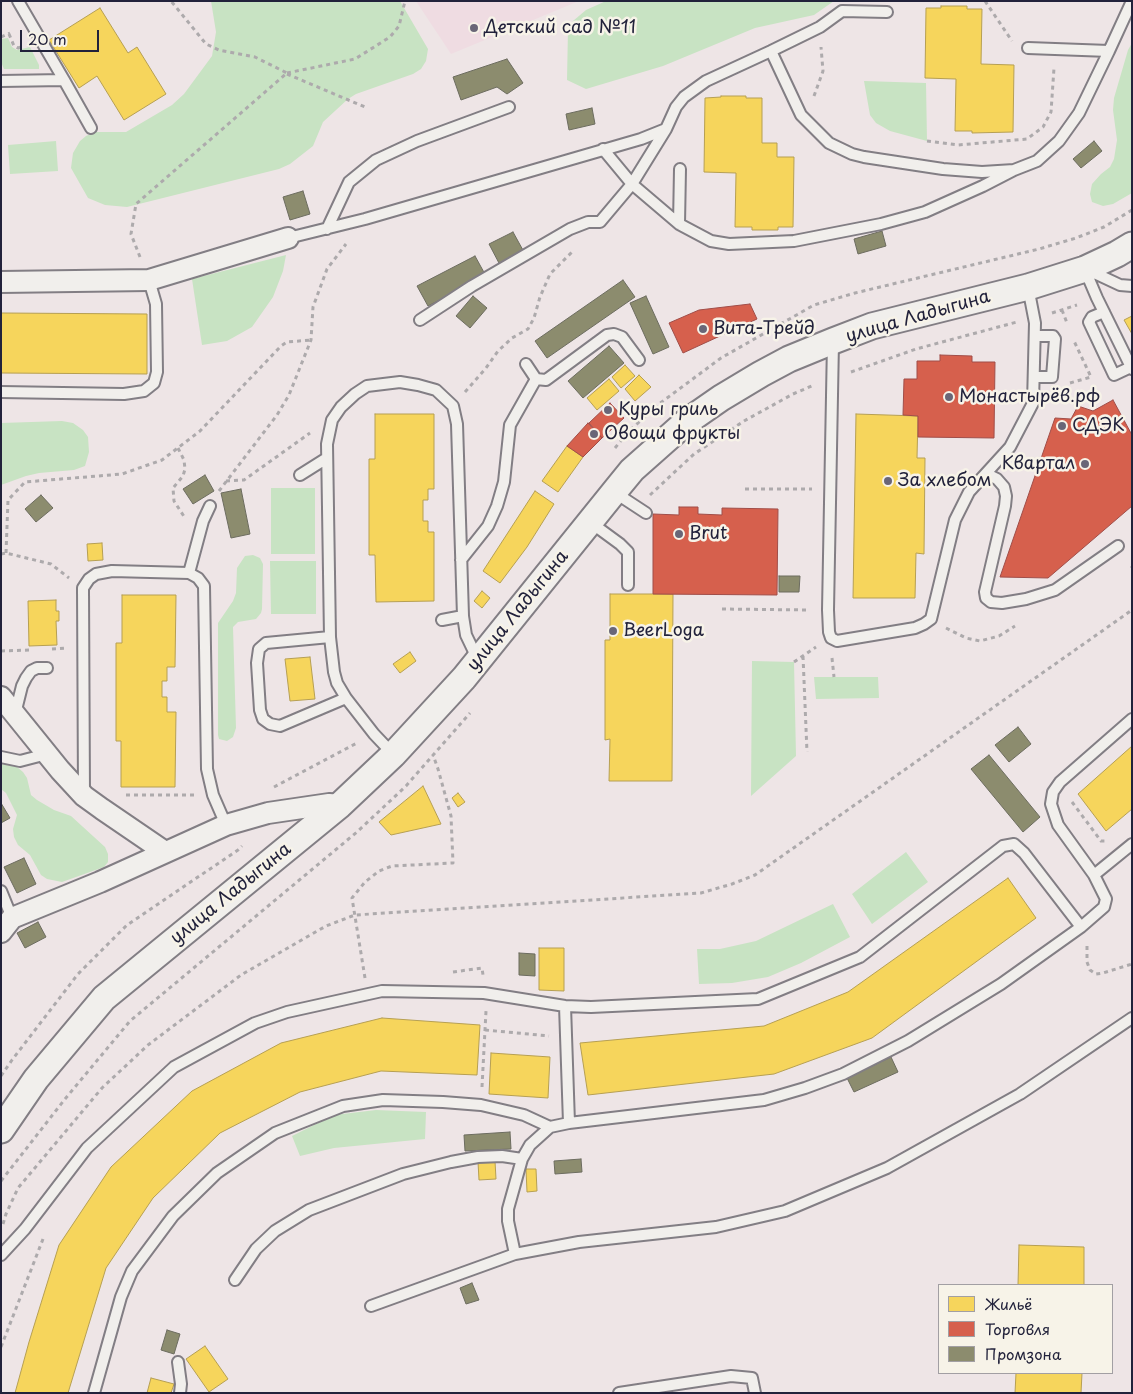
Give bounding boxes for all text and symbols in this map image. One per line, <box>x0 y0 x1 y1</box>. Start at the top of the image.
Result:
place label: Детский сад №11 <box>484 17 636 39</box>
scale bar <box>22 20 101 52</box>
marker: Детский сад №11 <box>468 22 480 34</box>
text: 20 m <box>28 27 67 50</box>
street label: улица Ладыгина <box>843 286 993 348</box>
place label: Вита-Трейд <box>713 318 815 340</box>
marker: Вита-Трейд <box>697 323 709 335</box>
place label: Монастырёв.рф <box>959 386 1100 408</box>
marker: Монастырёв.рф <box>943 391 955 403</box>
place label: Куры гриль <box>618 399 718 421</box>
marker: Куры гриль <box>602 404 614 416</box>
place label: СДЭК <box>1072 415 1125 437</box>
marker: СДЭК <box>1056 420 1068 432</box>
place label: Овощи фрукты <box>604 423 740 445</box>
marker: Овощи фрукты <box>588 428 600 440</box>
place label: Квартал <box>1002 453 1075 475</box>
marker: Квартал <box>1079 458 1091 470</box>
place label: За хлебом <box>898 470 992 492</box>
marker: За хлебом <box>882 475 894 487</box>
place label: Brut <box>689 523 727 545</box>
marker: Brut <box>673 528 685 540</box>
street label: улица Ладыгина <box>463 546 573 676</box>
place label: BeerLoga <box>623 620 704 642</box>
marker: BeerLoga <box>607 625 619 637</box>
street label: улица Ладыгина <box>166 839 296 949</box>
legend <box>938 1284 1113 1374</box>
text: Жильё <box>985 1292 1032 1315</box>
text: Торговля <box>985 1317 1050 1340</box>
text: Промзона <box>985 1342 1061 1365</box>

